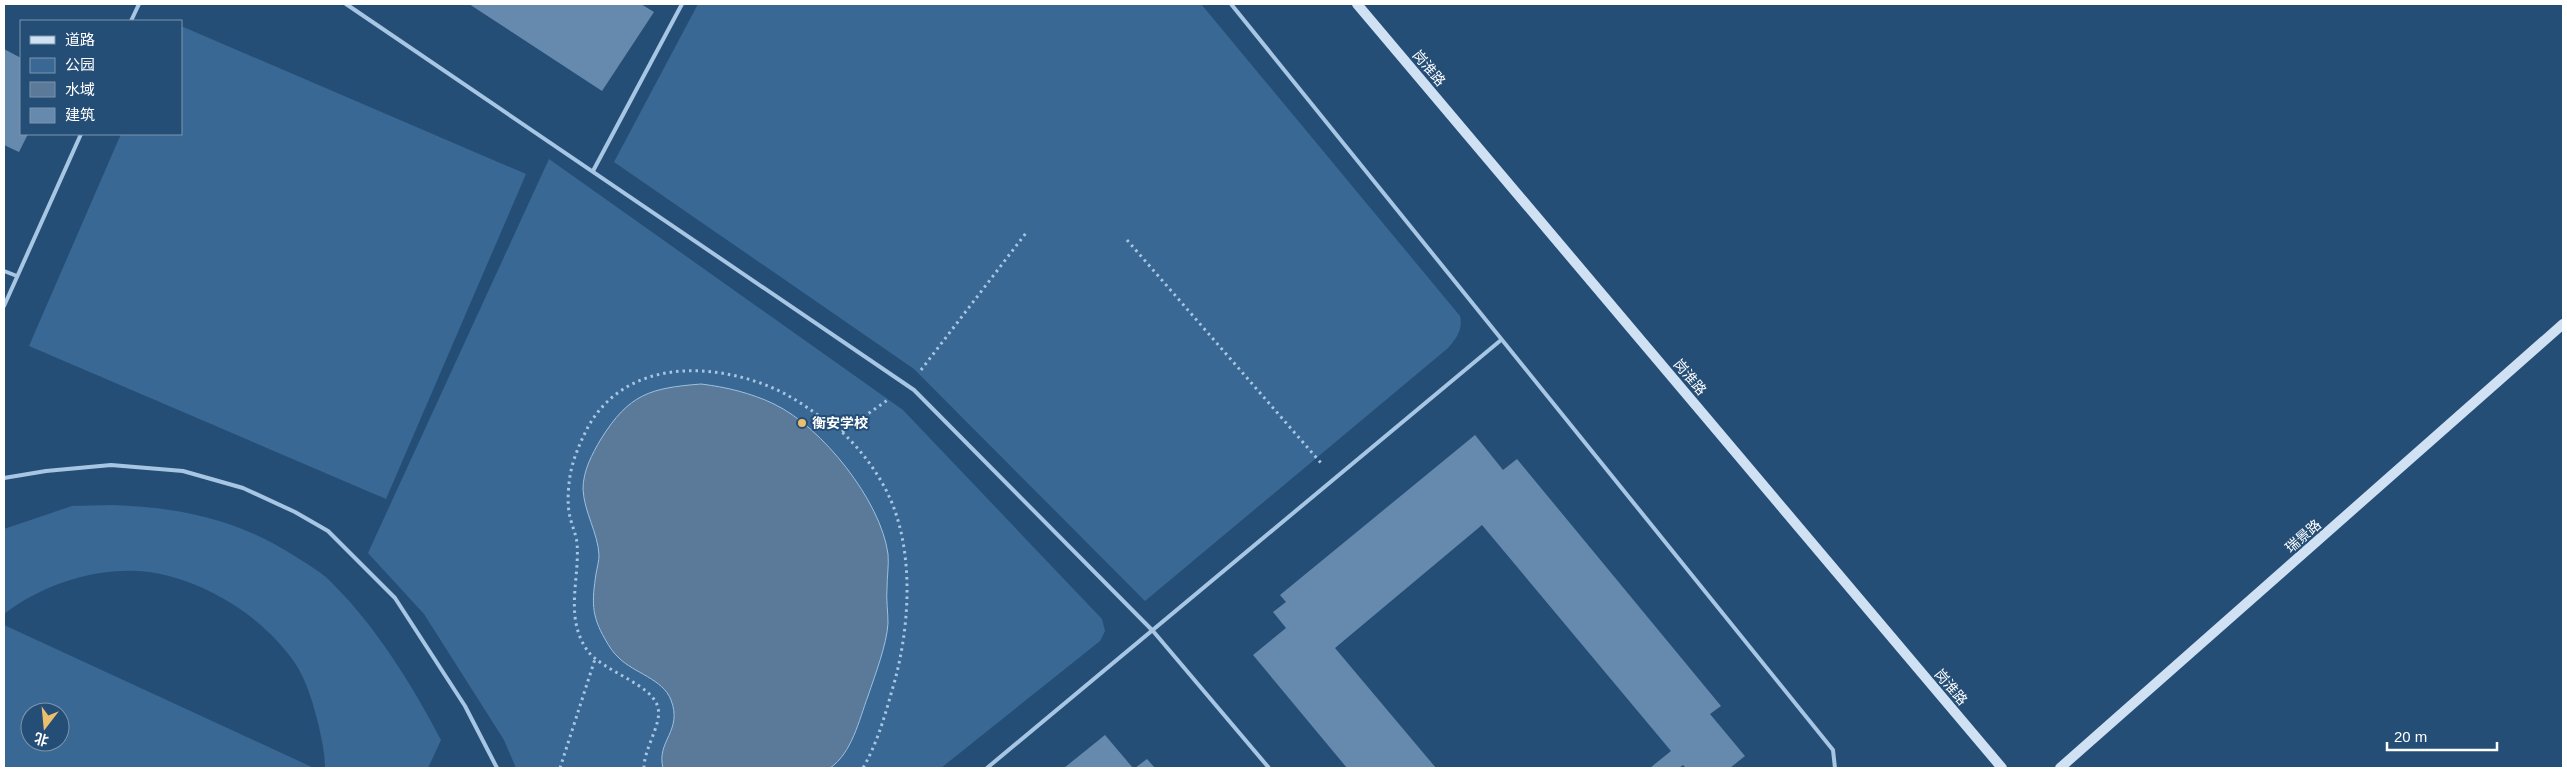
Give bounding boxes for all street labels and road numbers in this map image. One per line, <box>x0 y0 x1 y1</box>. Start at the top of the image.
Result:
street label: 岗淮路 <box>1409 47 1449 89</box>
street label: 岗淮路 <box>1670 356 1710 398</box>
street label: 瑞景路 <box>2282 516 2324 556</box>
street label: 岗淮路 <box>1931 666 1971 708</box>

